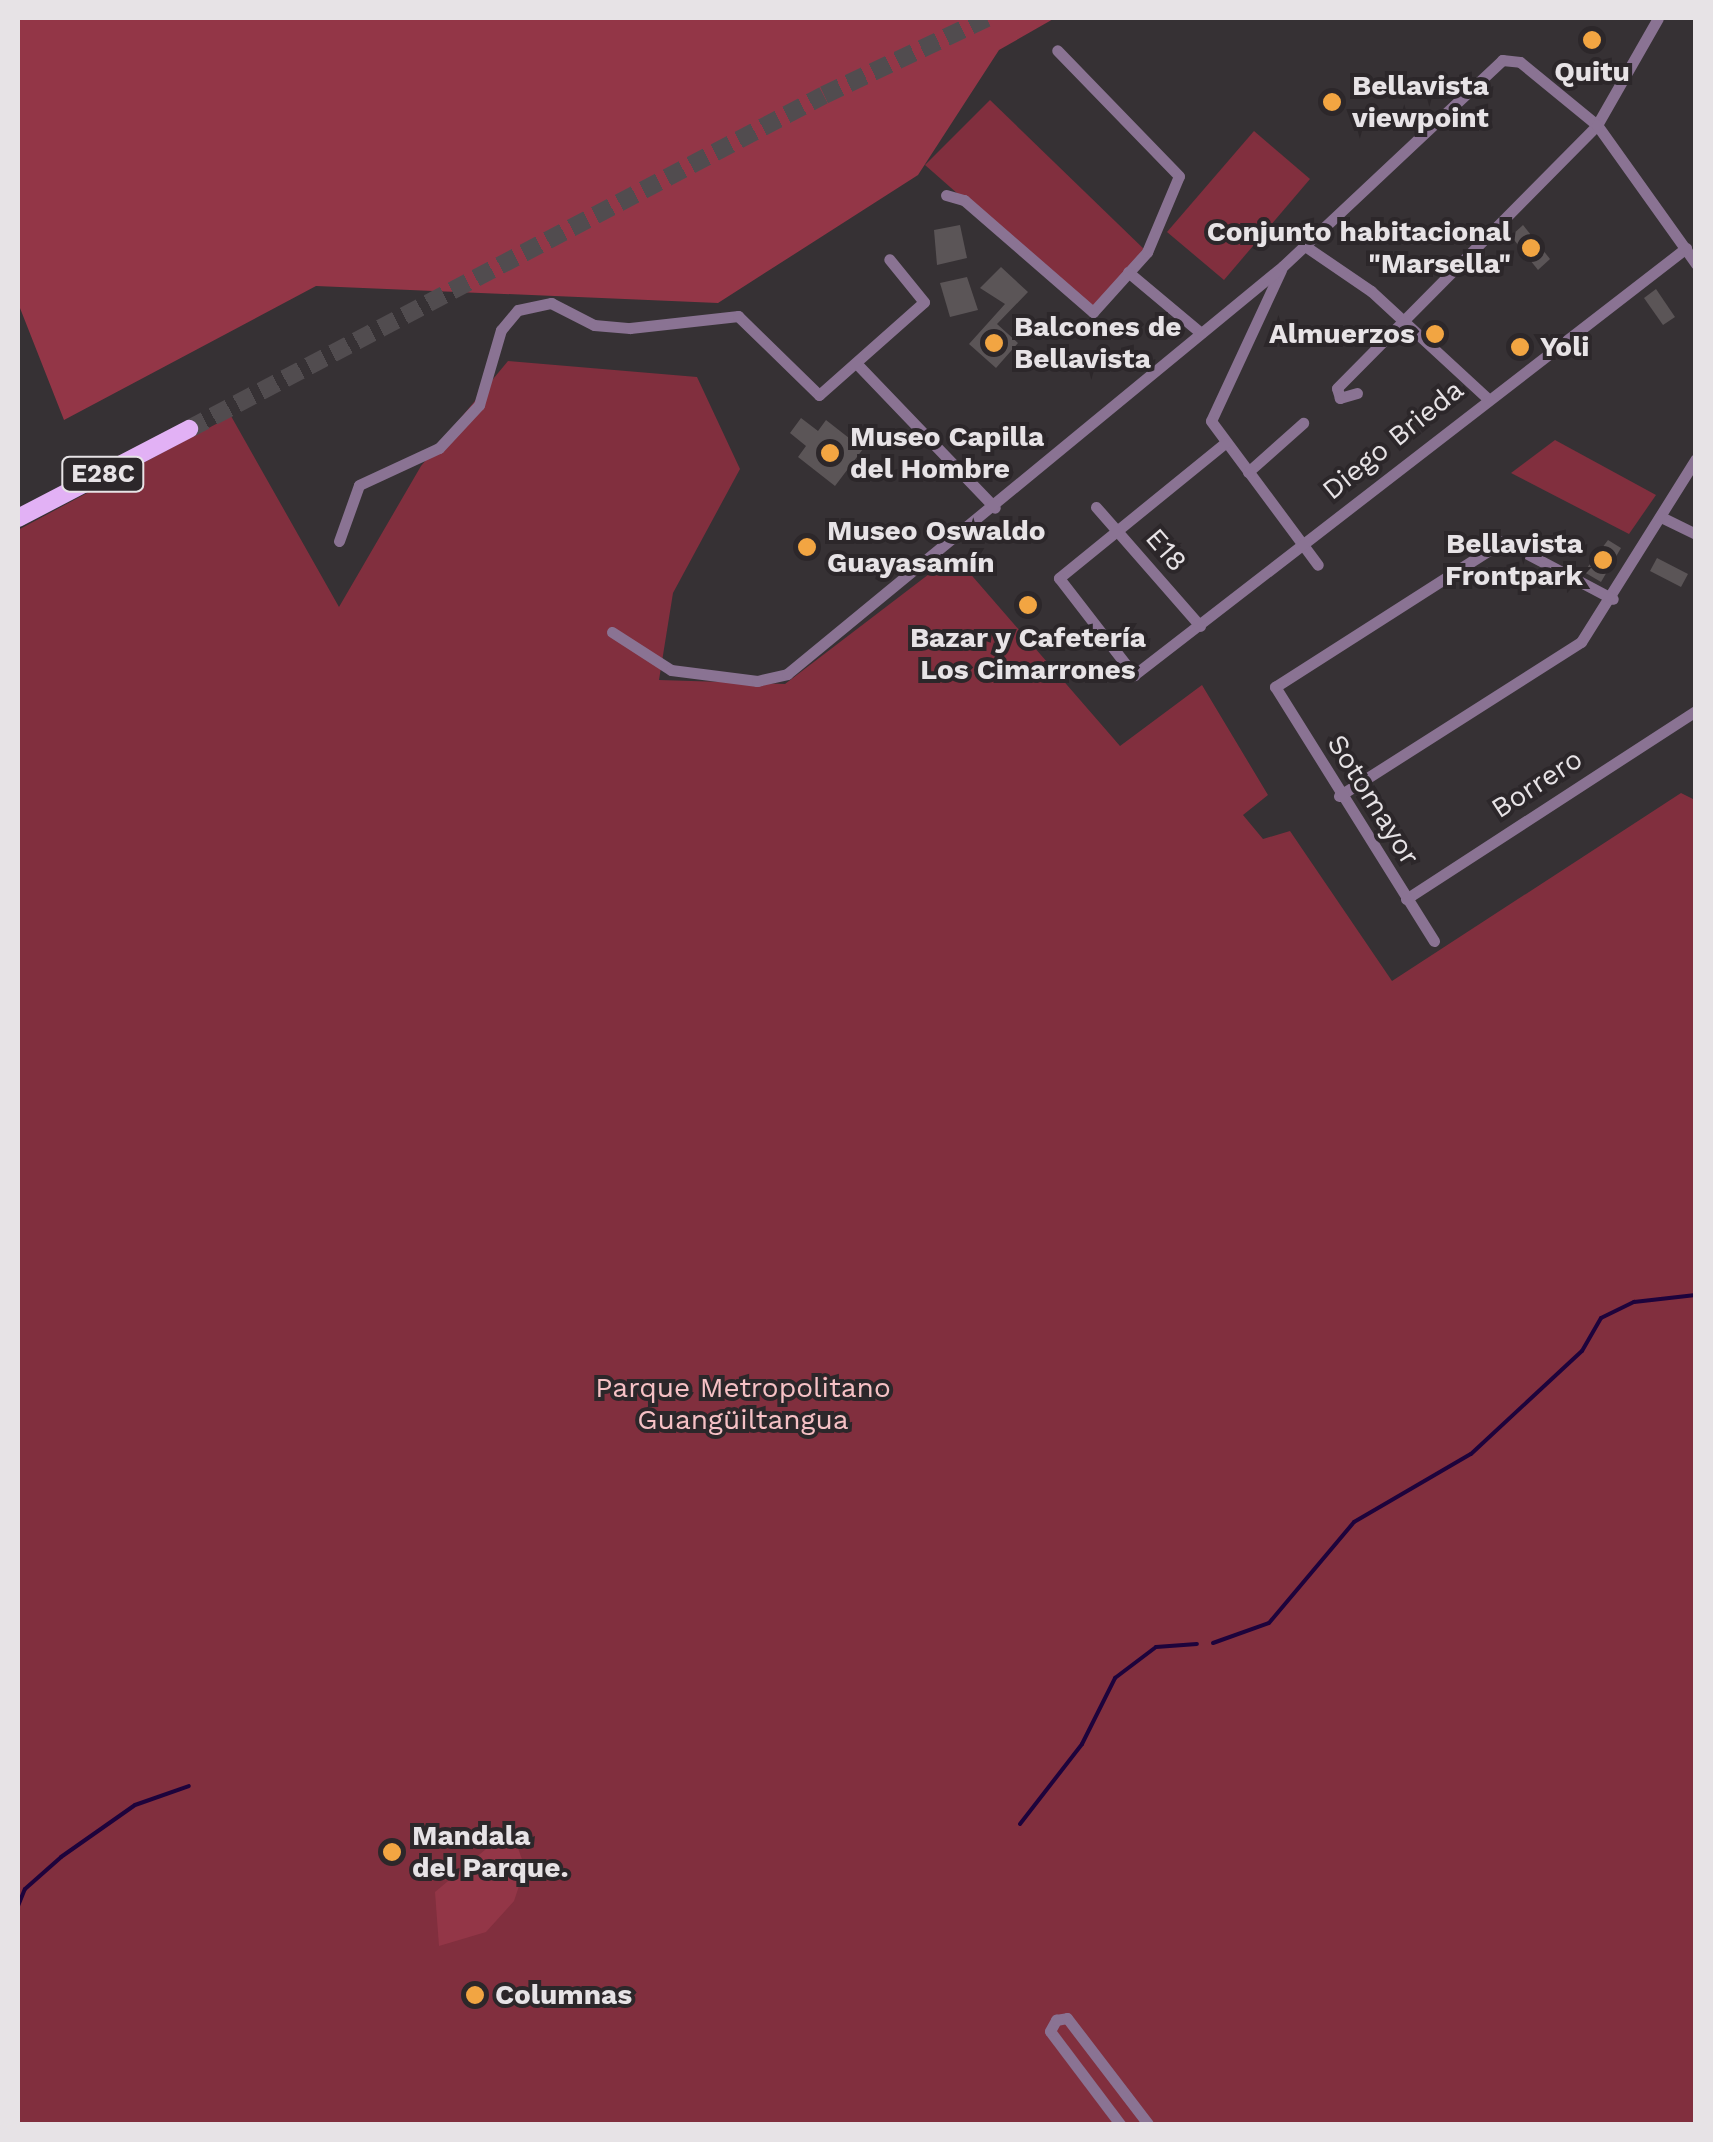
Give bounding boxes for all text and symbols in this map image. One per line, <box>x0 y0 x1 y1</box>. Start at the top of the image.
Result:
marker: Quitu <box>1581 29 1603 51</box>
place label: Quitu <box>1554 55 1630 89</box>
place label: Bellavista viewpoint <box>1352 69 1489 135</box>
marker: Bellavista viewpoint <box>1321 91 1343 113</box>
place label: Conjunto habitacional "Marsella" <box>1207 215 1511 281</box>
marker: Conjunto habitacional "Marsella" <box>1520 237 1542 259</box>
place label: Balcones de Bellavista <box>1014 310 1181 376</box>
place label: Almuerzos <box>1269 317 1415 351</box>
marker: Almuerzos <box>1424 323 1446 345</box>
place label: Yoli <box>1540 330 1589 364</box>
marker: Balcones de Bellavista <box>983 332 1005 354</box>
marker: Yoli <box>1509 336 1531 358</box>
street label: Diego Brieda <box>1316 373 1470 507</box>
place label: Museo Capilla del Hombre <box>850 420 1044 486</box>
marker: Museo Capilla del Hombre <box>819 442 841 464</box>
road number: E28C <box>61 454 146 494</box>
place label: Museo Oswaldo Guayasamín <box>827 514 1046 580</box>
street label: E18 <box>1138 522 1194 578</box>
place label: Bellavista Frontpark <box>1445 527 1583 593</box>
marker: Museo Oswaldo Guayasamín <box>796 536 818 558</box>
marker: Bellavista Frontpark <box>1592 549 1614 571</box>
marker: Bazar y Cafetería Los Cimarrones <box>1017 594 1039 616</box>
place label: Bazar y Cafetería Los Cimarrones <box>909 621 1147 687</box>
street label: Sotomayor <box>1320 729 1426 871</box>
street label: Borrero <box>1485 742 1589 826</box>
park label: Parque Metropolitano Guangüiltangua <box>595 1371 891 1437</box>
place label: Mandala del Parque. <box>412 1819 569 1885</box>
marker: Mandala del Parque. <box>381 1841 403 1863</box>
place label: Columnas <box>495 1978 632 2012</box>
marker: Columnas <box>464 1984 486 2006</box>

